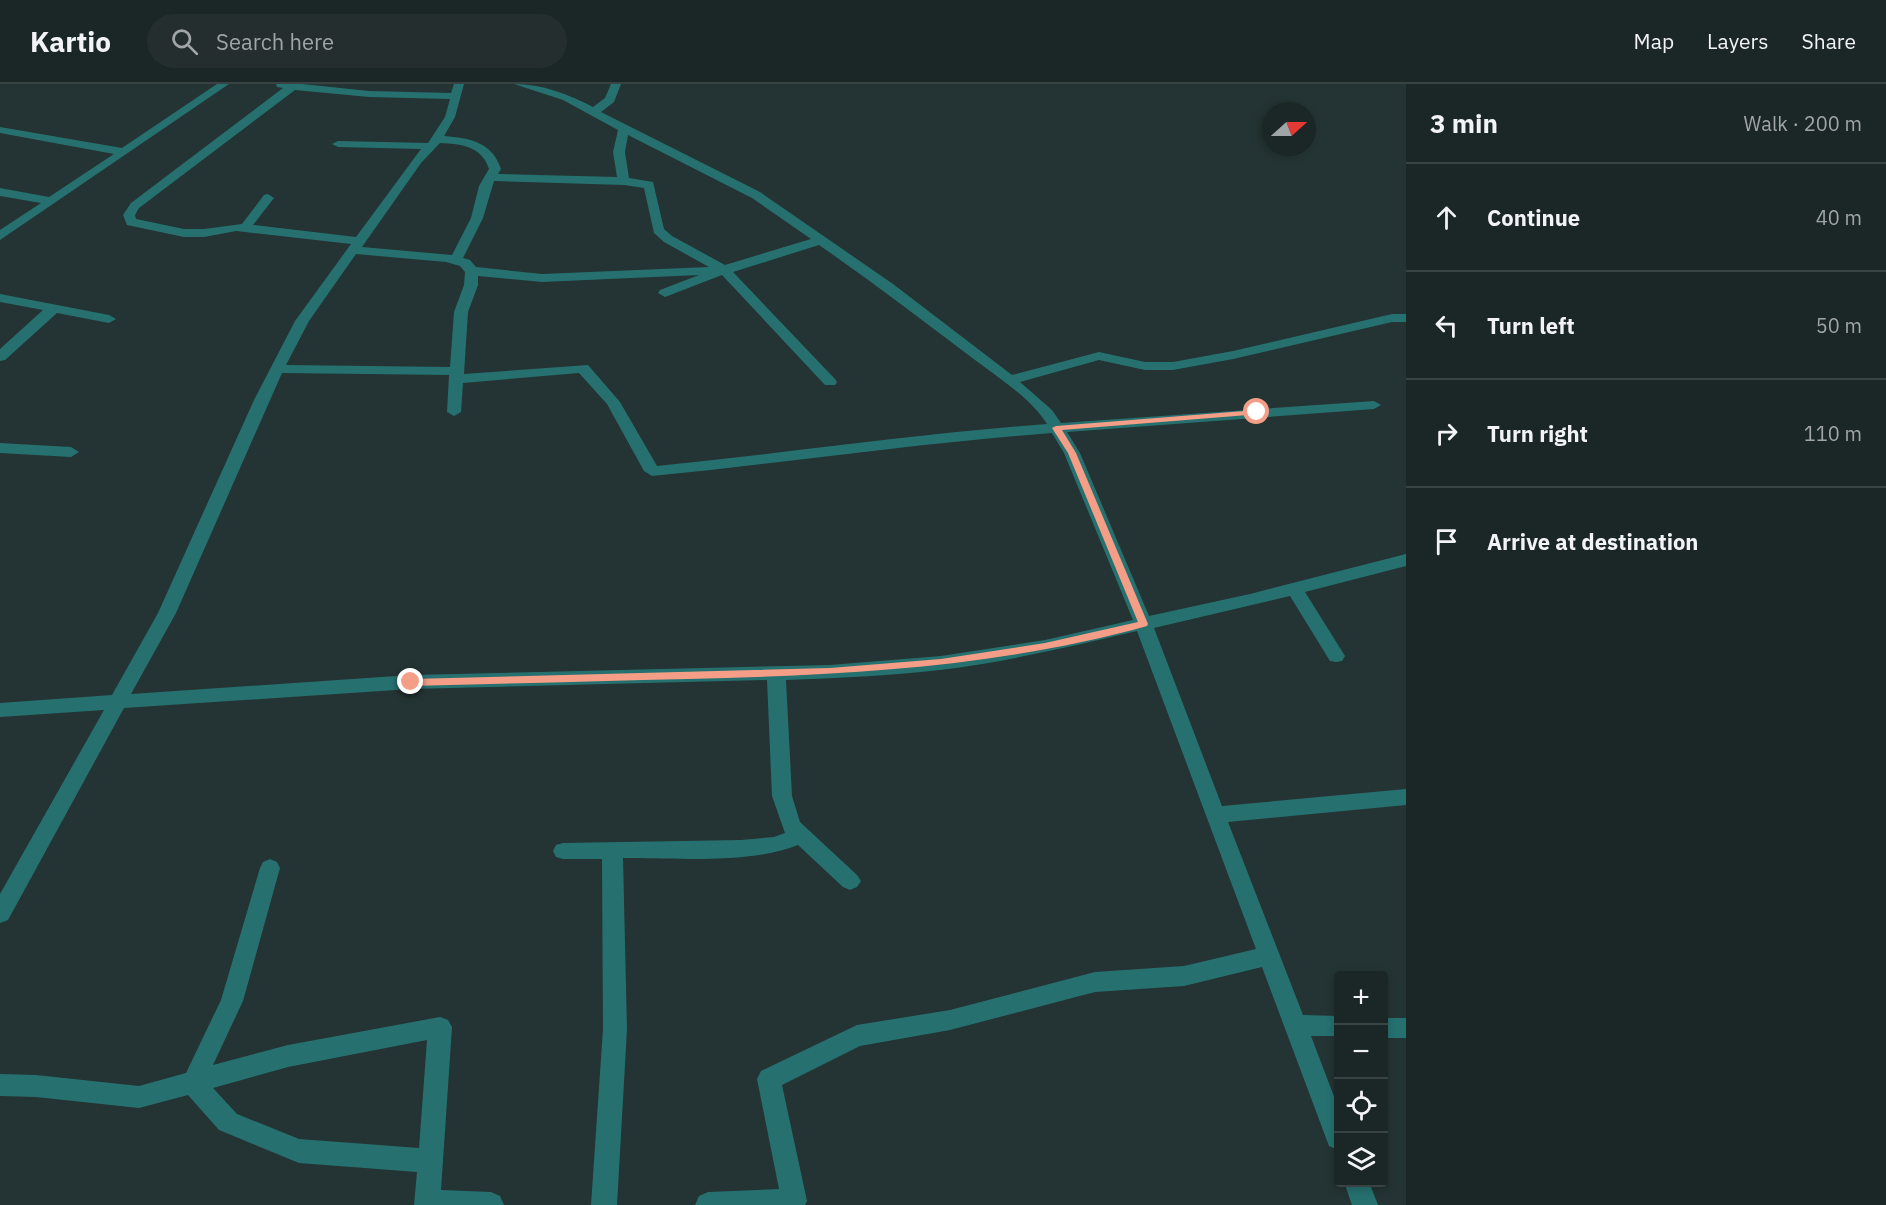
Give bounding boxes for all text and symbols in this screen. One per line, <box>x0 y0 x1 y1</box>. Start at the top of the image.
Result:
search box <box>147 14 567 68</box>
text: Kartio <box>30 23 111 60</box>
icon: search <box>168 25 201 58</box>
text: Search here <box>216 27 334 56</box>
text: Map <box>1634 27 1674 55</box>
text: Layers <box>1707 27 1769 55</box>
text: Share <box>1802 27 1856 55</box>
north arrow <box>1262 102 1316 156</box>
text: 3 min <box>1430 106 1498 140</box>
text: Walk · 200 m <box>1744 110 1862 137</box>
icon: ahead <box>1430 201 1463 234</box>
text: Continue <box>1487 203 1580 232</box>
text: 40 m <box>1816 204 1862 231</box>
icon: left <box>1430 309 1463 342</box>
text: Turn left <box>1487 311 1575 340</box>
text: 50 m <box>1816 312 1862 339</box>
route start <box>1243 398 1269 424</box>
icon: right <box>1430 417 1463 450</box>
text: Turn right <box>1487 419 1588 448</box>
text: 110 m <box>1804 420 1862 447</box>
icon: arrive <box>1430 525 1463 558</box>
text: Arrive at destination <box>1487 527 1698 556</box>
route end <box>397 668 423 694</box>
map controls <box>1334 971 1388 1187</box>
button: + <box>1334 971 1388 1025</box>
button: − <box>1334 1025 1388 1079</box>
button: locate <box>1334 1079 1388 1133</box>
button: layers <box>1334 1133 1388 1187</box>

